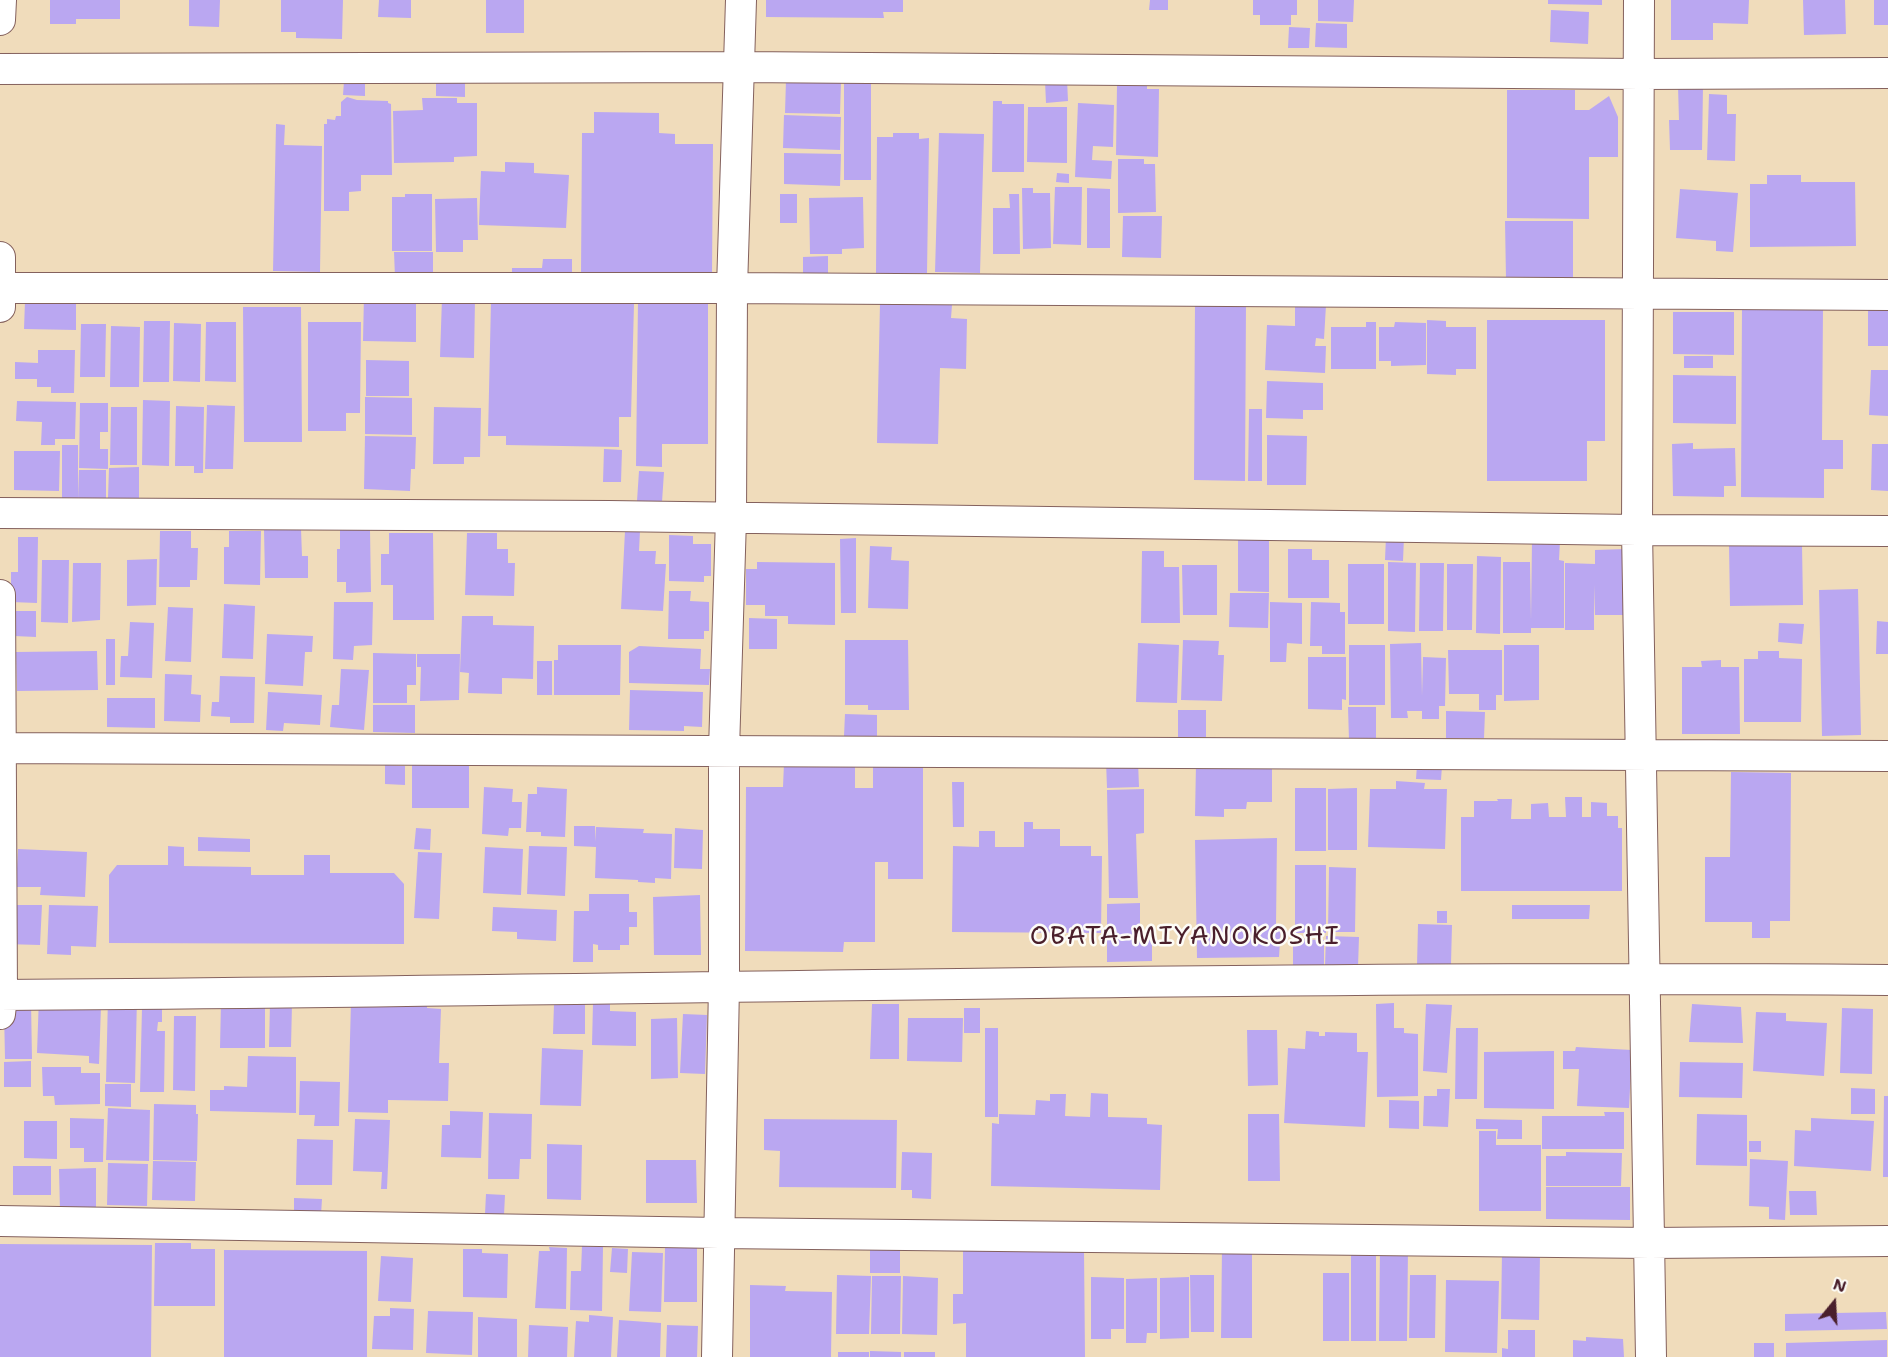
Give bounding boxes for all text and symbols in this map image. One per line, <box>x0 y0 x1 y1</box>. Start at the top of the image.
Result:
district label: OBATA-MIYANOKOSHI <box>1030 921 1340 953</box>
north arrow <box>1804 1273 1864 1333</box>
text: N <box>1830 1273 1849 1297</box>

